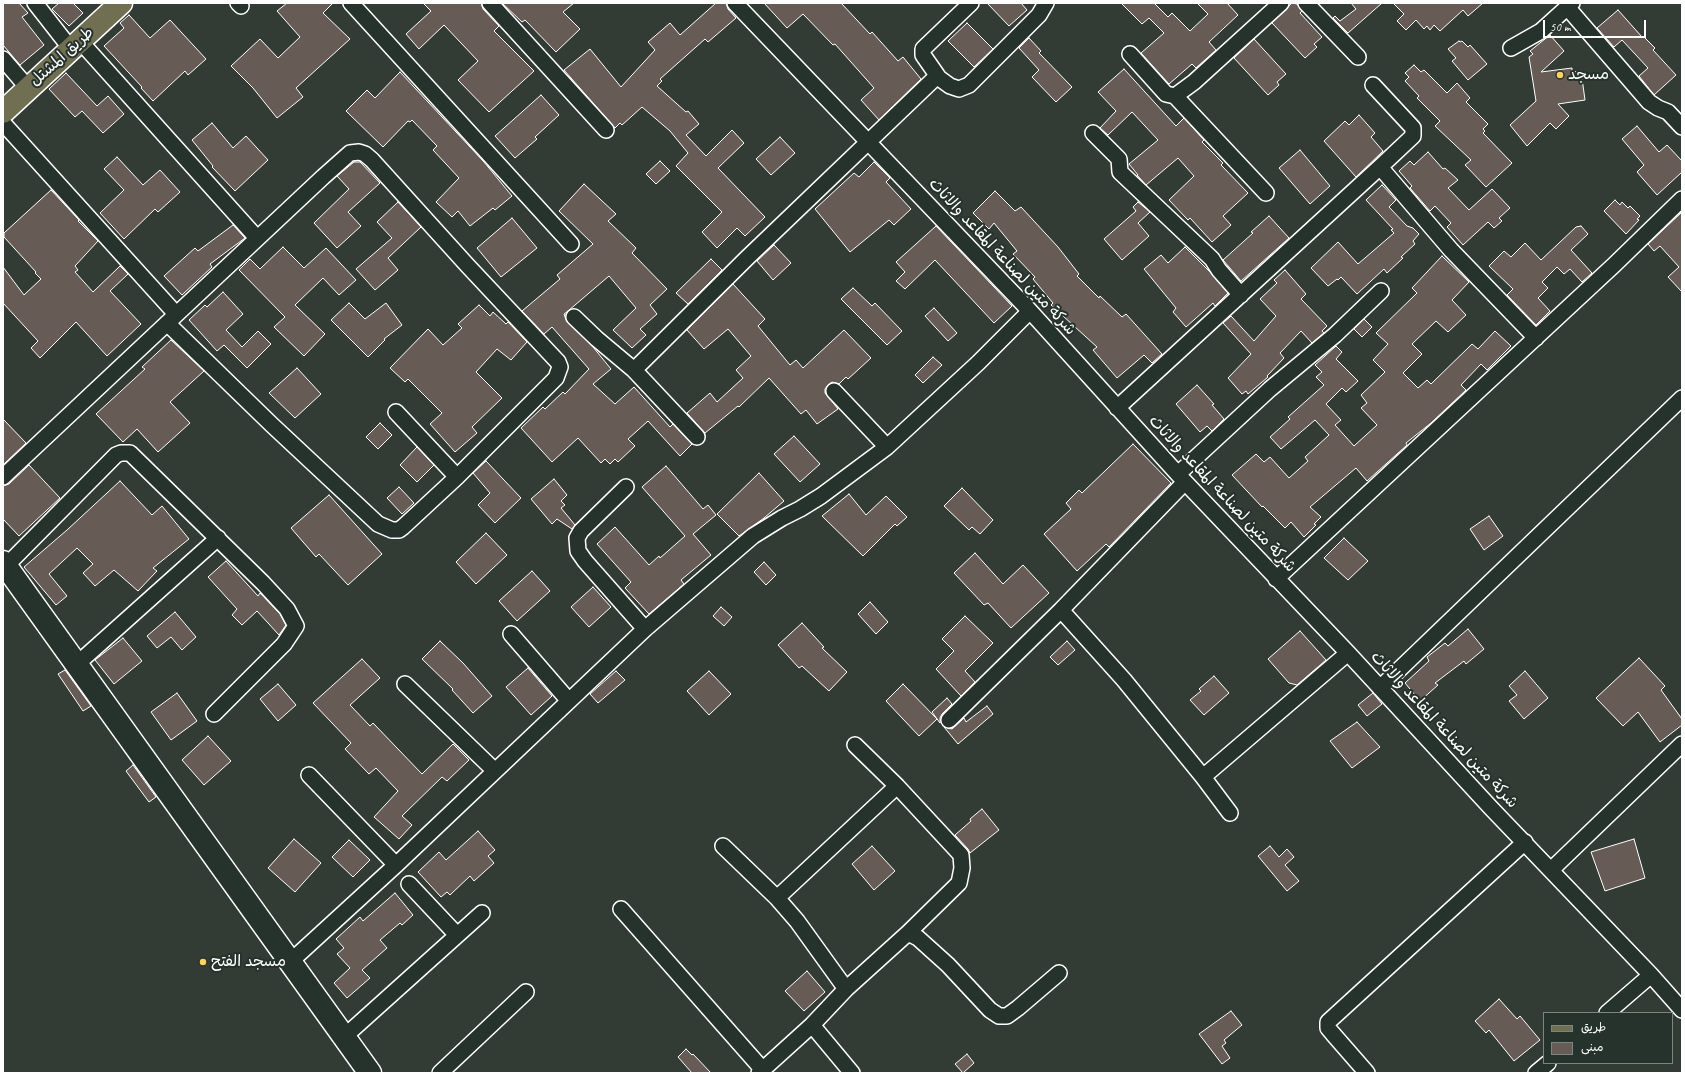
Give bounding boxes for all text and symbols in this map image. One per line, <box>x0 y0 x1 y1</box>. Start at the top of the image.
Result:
scale bar <box>1545 12 1648 38</box>
text: 50 m <box>1550 19 1570 35</box>
street label: طريق المشتل <box>26 23 98 91</box>
place label: مسجد <box>1568 65 1609 85</box>
marker: مسجد <box>1555 70 1565 80</box>
street label: شركة متين لصناعة المقاعد والاثاث <box>924 175 1080 339</box>
street label: شركة متين لصناعة المقاعد والاثاث <box>1144 412 1300 576</box>
street label: شركة متين لصناعة المقاعد والاثاث <box>1366 648 1522 812</box>
place label: مسجد الفتح <box>211 952 286 972</box>
marker: مسجد الفتح <box>198 957 208 967</box>
legend <box>1543 1012 1673 1064</box>
text: طريق <box>1581 1019 1606 1035</box>
text: مبنى <box>1581 1039 1604 1055</box>

